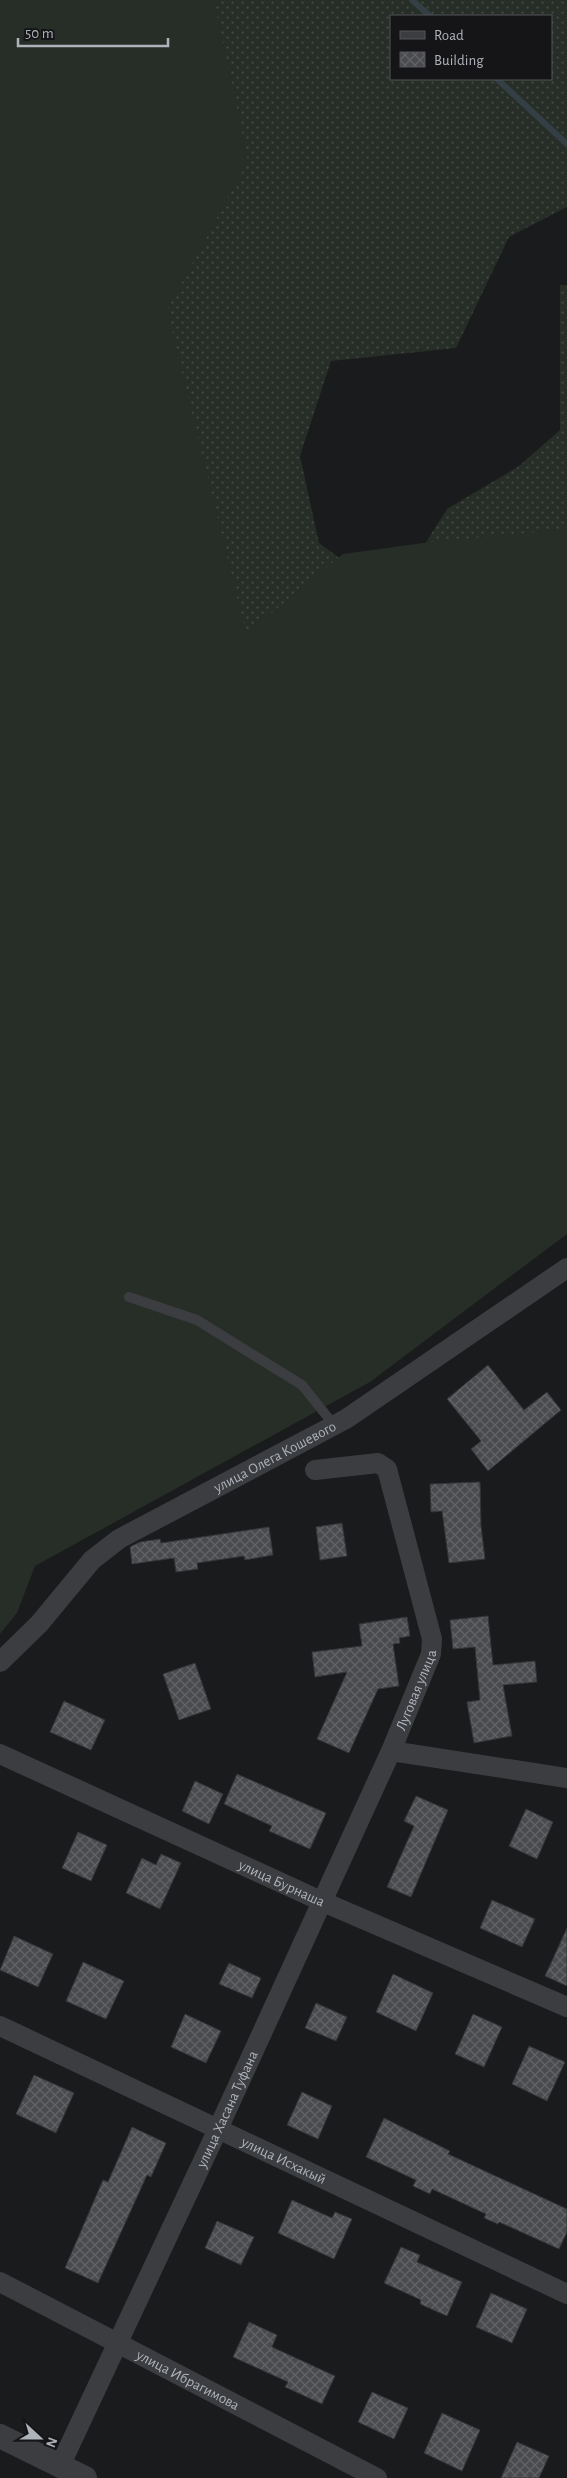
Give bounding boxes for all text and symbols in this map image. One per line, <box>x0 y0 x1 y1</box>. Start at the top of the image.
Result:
scale bar <box>18 15 168 47</box>
legend <box>390 15 552 80</box>
text: 50 m <box>25 26 54 41</box>
text: Road <box>434 28 464 43</box>
text: Building <box>434 53 484 68</box>
street label: улица Олега Кошевого <box>211 1419 339 1496</box>
street label: Луговая улица <box>393 1649 439 1733</box>
street label: улица Бурнаша <box>235 1857 327 1910</box>
street label: улица Хасана Туфана <box>194 2048 261 2171</box>
street label: улица Исхакый <box>238 2134 328 2187</box>
street label: улица Ибрагимова <box>133 2347 242 2413</box>
north arrow <box>15 2413 65 2463</box>
text: N <box>43 2435 59 2449</box>

